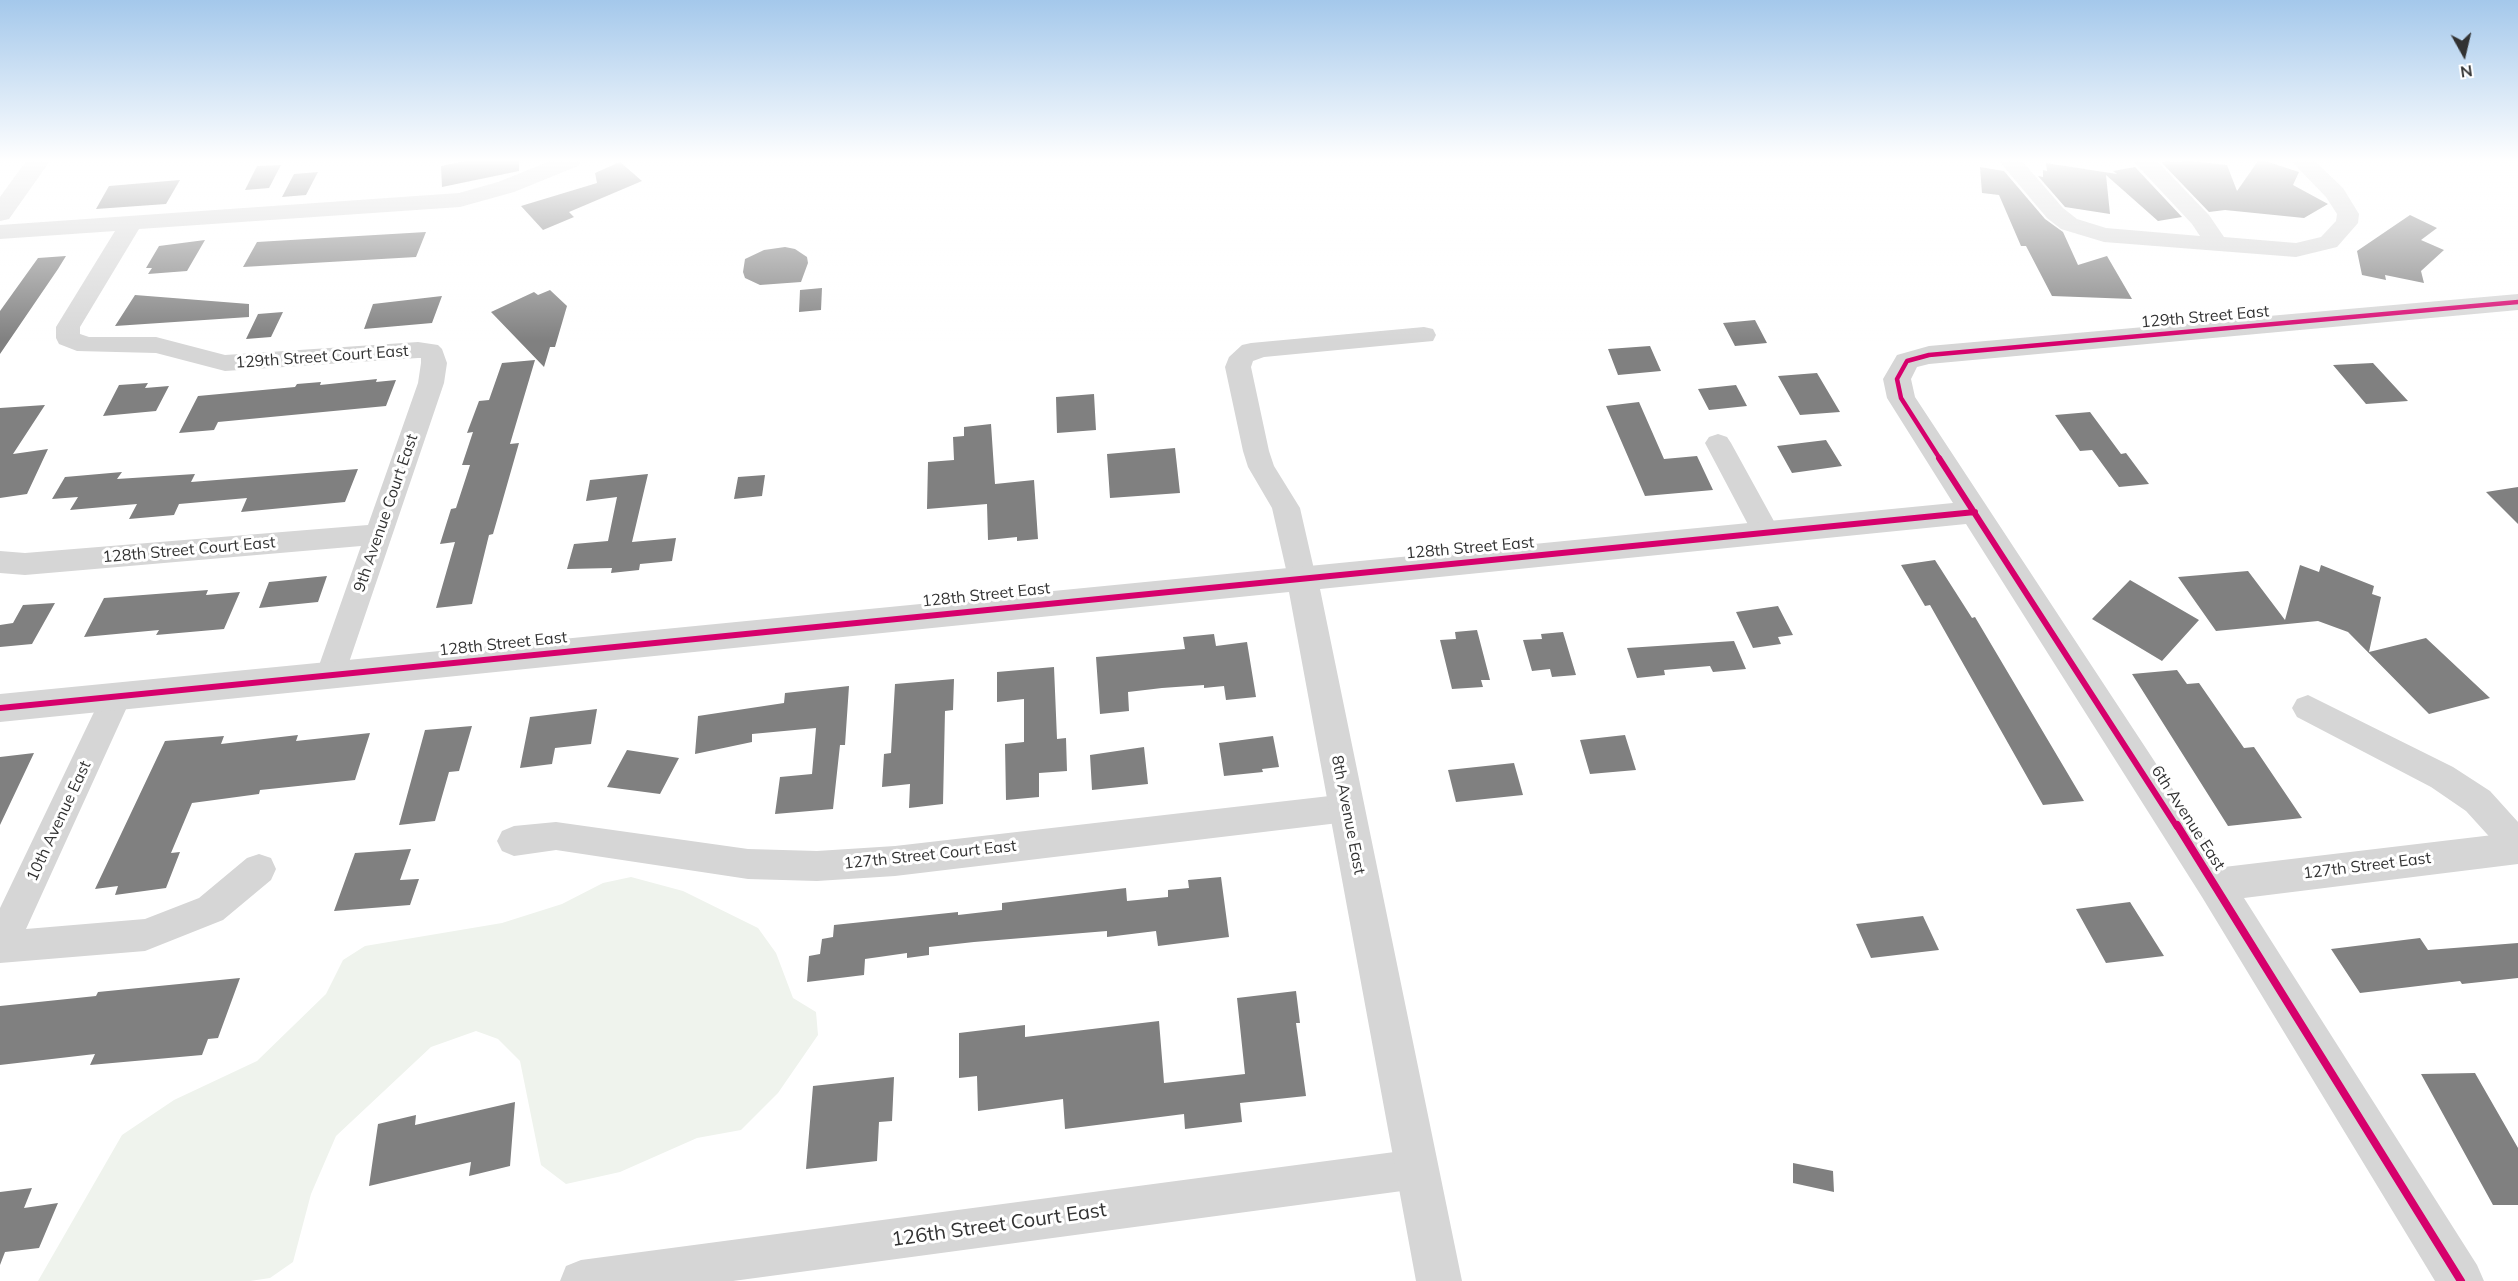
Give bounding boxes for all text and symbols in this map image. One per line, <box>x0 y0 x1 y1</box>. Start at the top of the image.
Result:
north arrow <box>2434 24 2494 84</box>
text: N <box>2459 61 2474 83</box>
street label: 129th Street East <box>2140 302 2270 332</box>
street label: 129th Street Court East <box>235 341 409 373</box>
street label: 9th Avenue Court East <box>350 432 422 594</box>
street label: 128th Street Court East <box>102 533 276 567</box>
street label: 128th Street East <box>1405 533 1535 563</box>
street label: 128th Street East <box>921 579 1051 611</box>
street label: 128th Street East <box>438 628 568 660</box>
street label: 8th Avenue East <box>1327 754 1369 876</box>
street label: 10th Avenue East <box>23 758 95 884</box>
street label: 6th Avenue East <box>2147 762 2229 874</box>
street label: 127th Street Court East <box>843 836 1017 874</box>
street label: 127th Street East <box>2302 849 2432 883</box>
street label: 126th Street Court East <box>890 1198 1108 1252</box>

